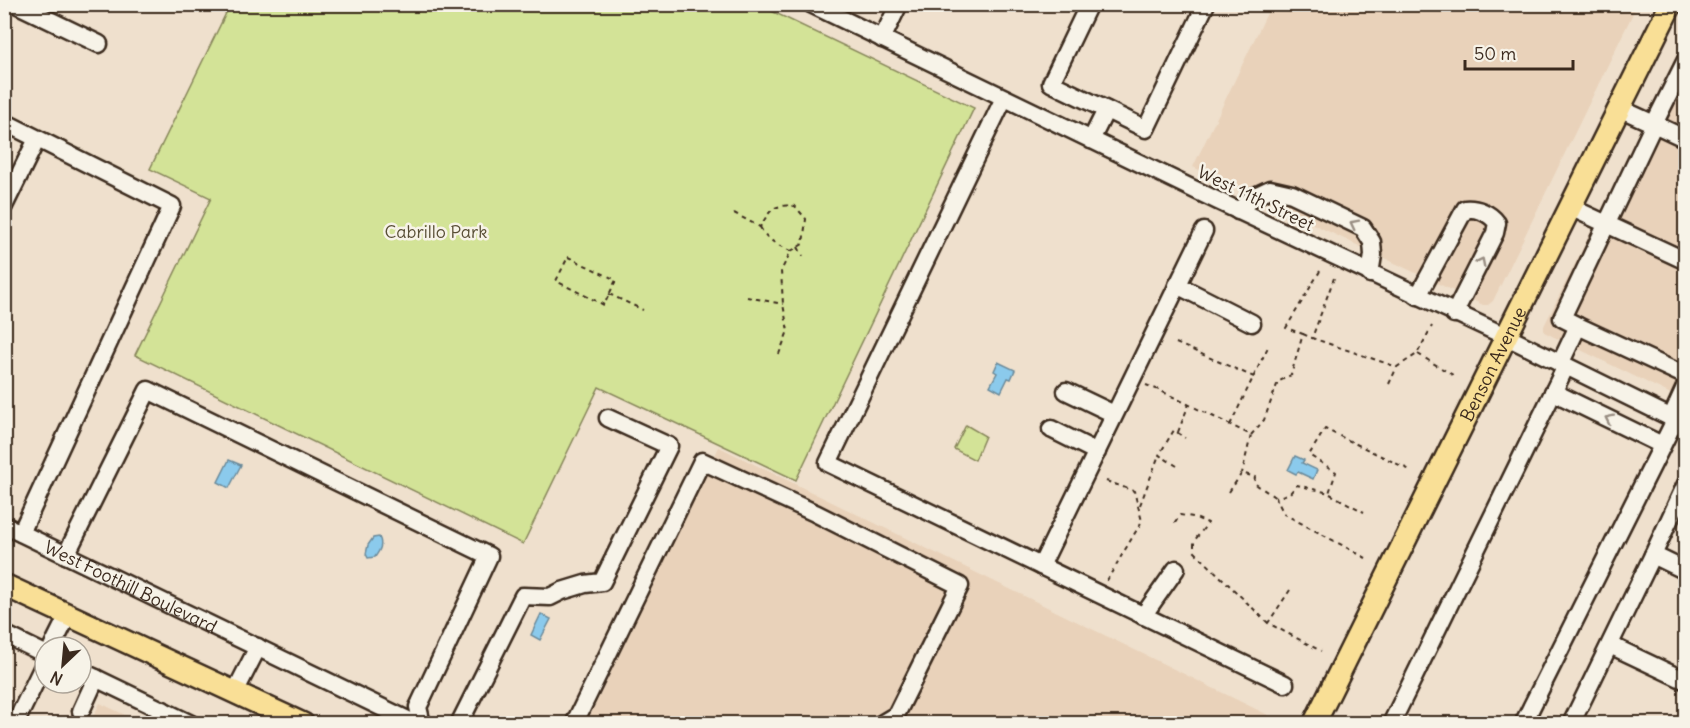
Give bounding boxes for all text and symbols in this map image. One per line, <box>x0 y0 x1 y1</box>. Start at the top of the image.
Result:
scale bar <box>1465 33 1573 71</box>
text: 50 m <box>1474 42 1516 65</box>
street label: West 11th Street <box>1194 160 1318 236</box>
park label: Cabrillo Park <box>385 220 487 243</box>
one-way arrow <box>1350 220 1361 231</box>
one-way arrow <box>1473 257 1485 268</box>
street label: Benson Avenue <box>1454 303 1531 425</box>
one-way arrow <box>1605 415 1616 427</box>
street label: West Foothill Boulevard <box>41 535 222 638</box>
north arrow <box>33 635 93 695</box>
text: N <box>47 667 66 690</box>

